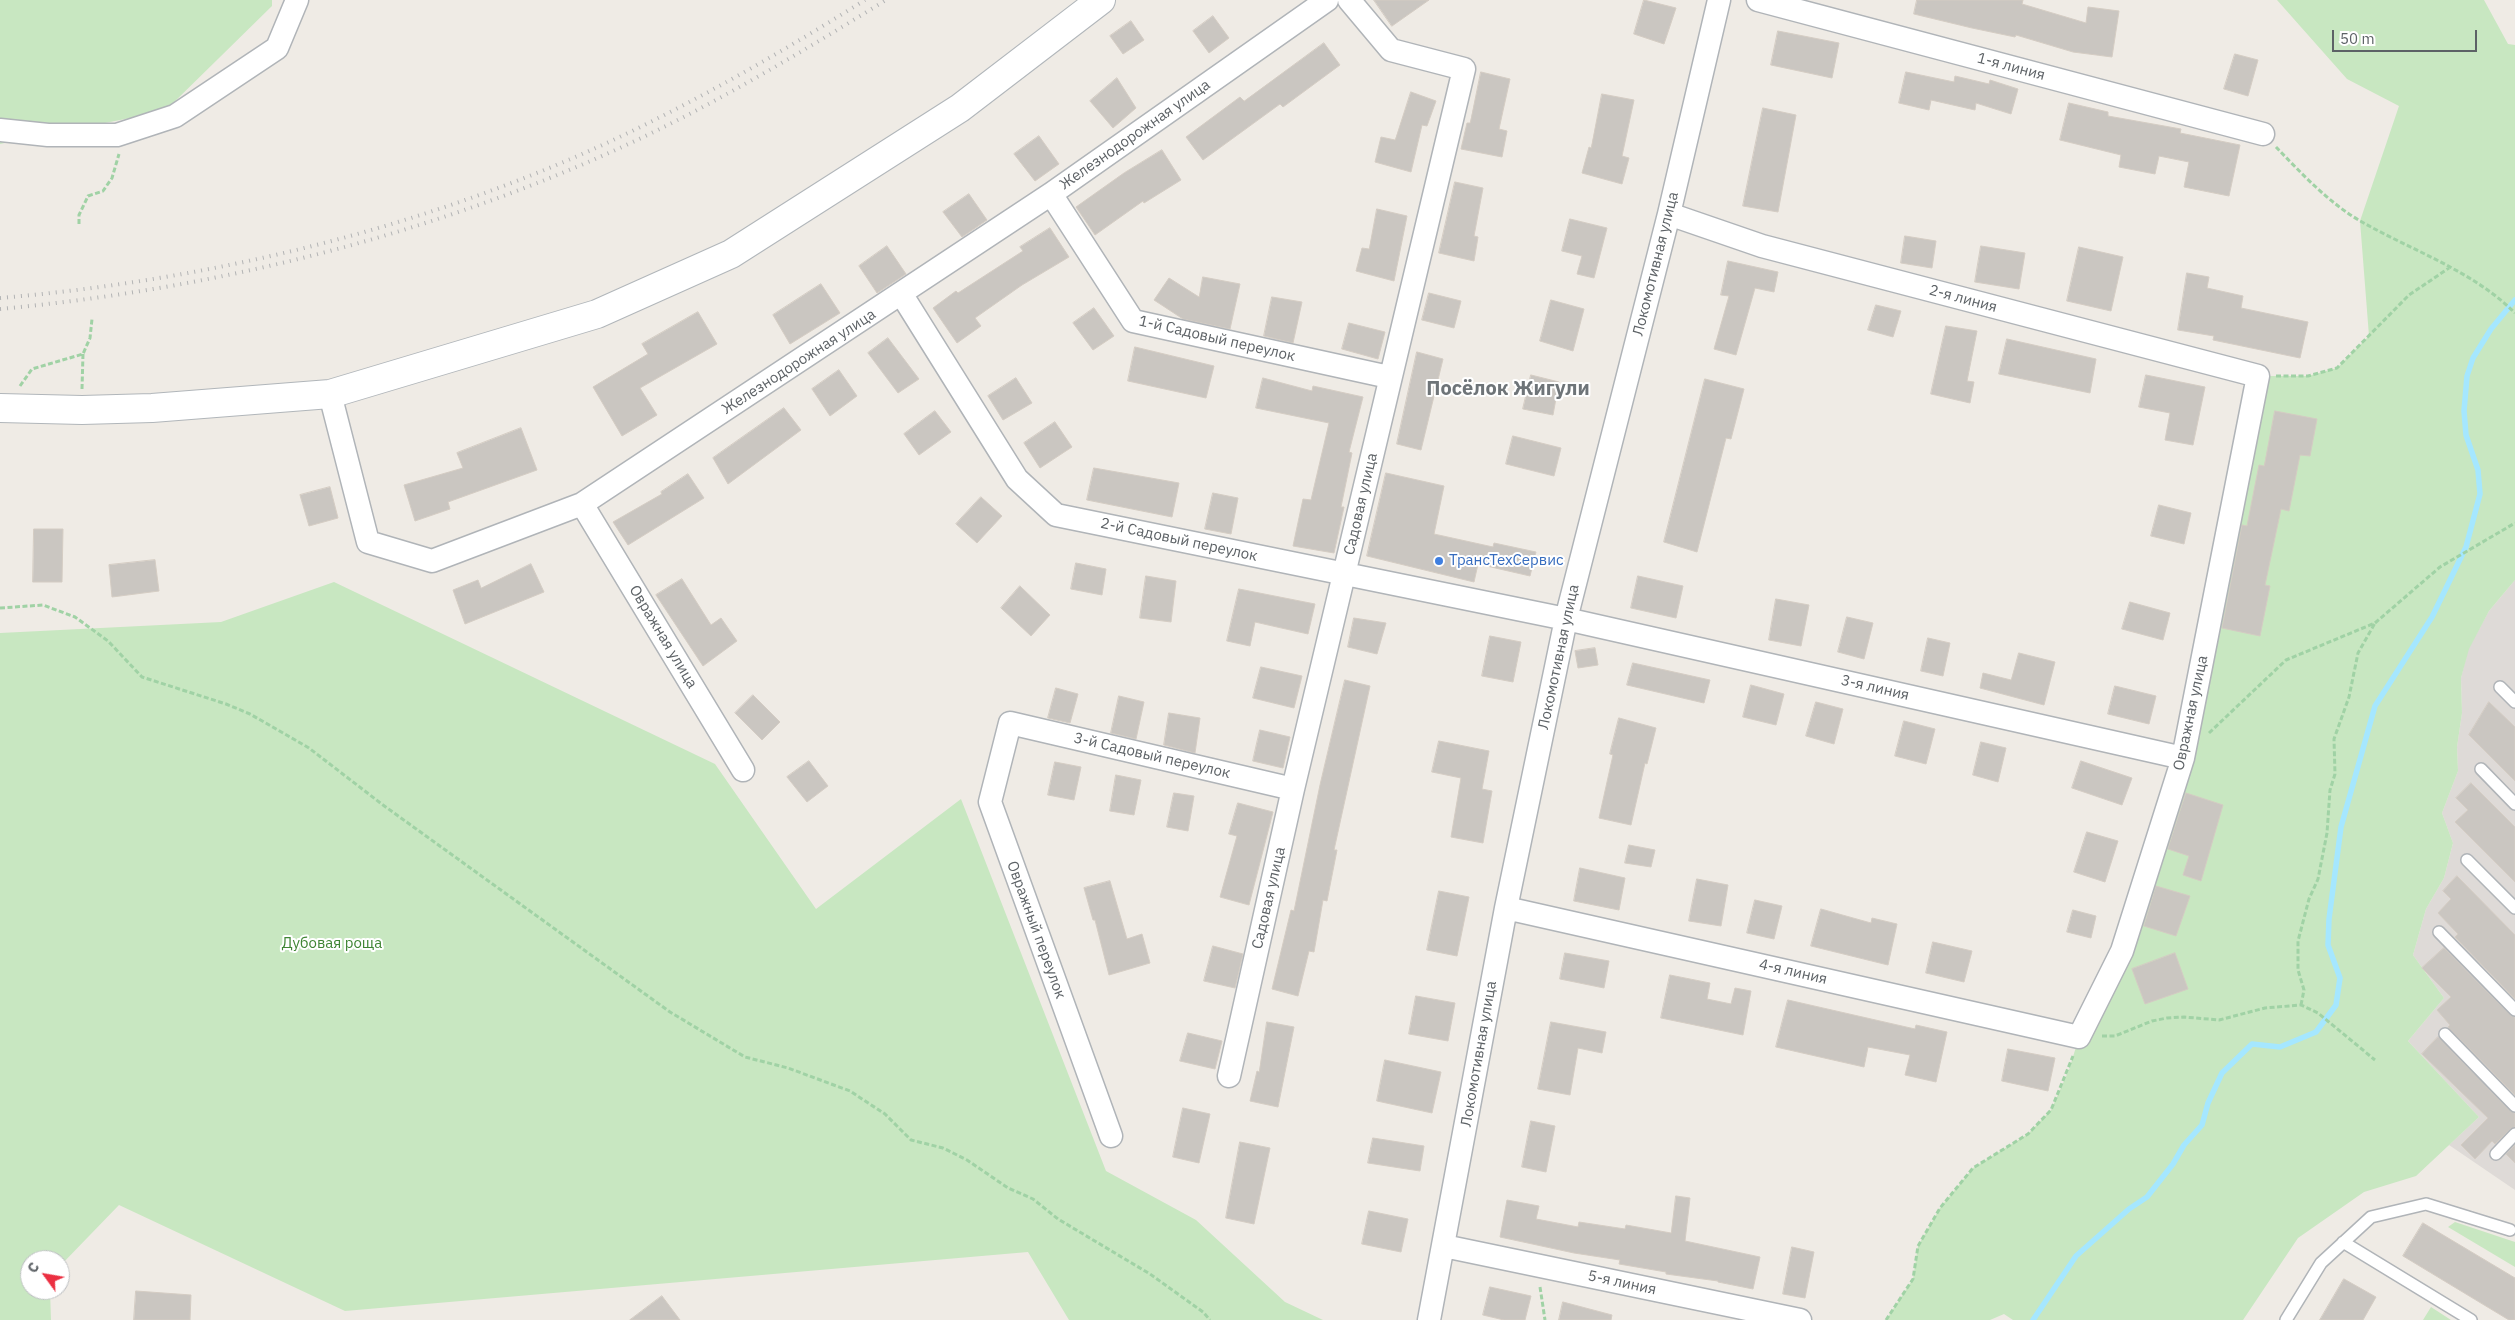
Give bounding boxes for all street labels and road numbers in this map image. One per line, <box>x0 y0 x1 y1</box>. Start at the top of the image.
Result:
street label: 1-я линия <box>1975 49 2047 85</box>
street label: Железнодорожная улица <box>1056 76 1214 194</box>
street label: Локомотивная улица <box>1629 190 1683 338</box>
street label: 2-я линия <box>1927 281 1999 317</box>
street label: Железнодорожная улица <box>719 306 879 418</box>
street label: 1-й Садовый переулок <box>1137 312 1297 366</box>
street label: Садовая улица <box>1340 451 1382 557</box>
street label: 2-й Садовый переулок <box>1099 515 1259 565</box>
street label: Овражная улица <box>625 582 701 692</box>
street label: Локомотивная улица <box>1535 583 1583 731</box>
street label: Овражная улица <box>2170 654 2212 772</box>
street label: 3-я линия <box>1839 671 1911 705</box>
street label: 3-й Садовый переулок <box>1072 729 1232 783</box>
street label: Садовая улица <box>1248 845 1290 951</box>
street label: Овражный переулок <box>1003 859 1069 1001</box>
street label: 4-я линия <box>1757 955 1829 989</box>
street label: Локомотивная улица <box>1457 980 1501 1128</box>
street label: 5-я линия <box>1586 1267 1658 1299</box>

